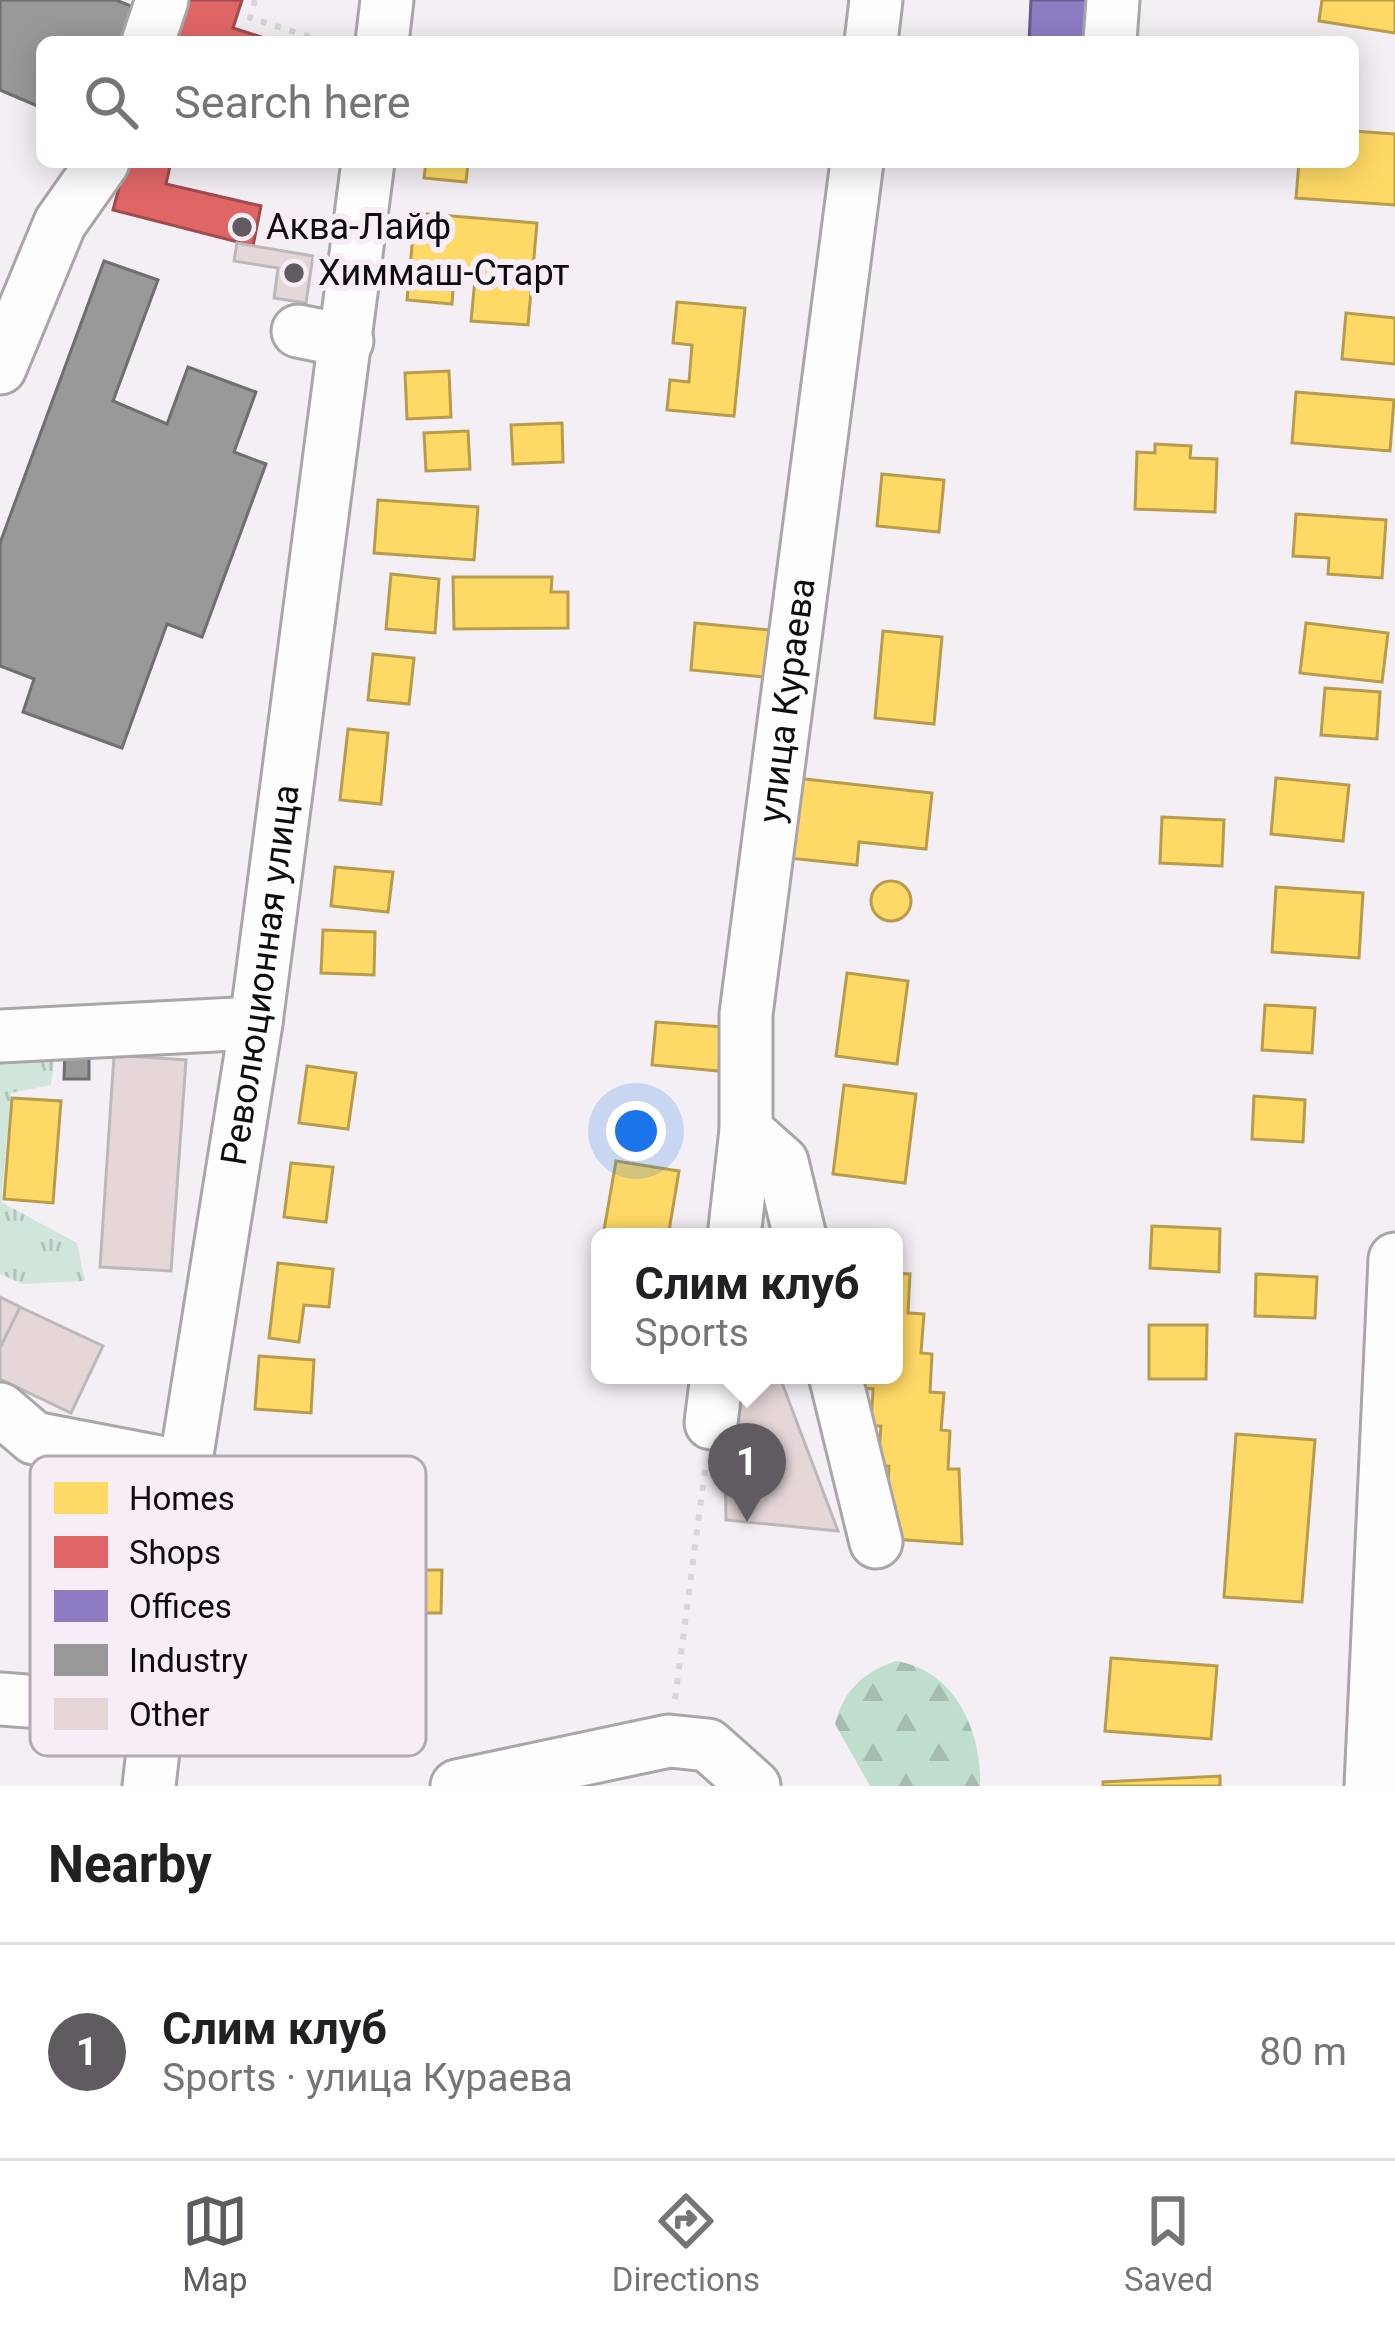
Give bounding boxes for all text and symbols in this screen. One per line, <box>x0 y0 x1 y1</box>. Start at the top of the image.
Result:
search box <box>36 36 1359 168</box>
icon: search <box>78 69 144 135</box>
text: Search here <box>174 76 411 129</box>
place label: Аква-Лайф <box>266 206 451 248</box>
marker: Аква-Лайф <box>229 214 255 240</box>
place label: Химмаш-Старт <box>318 252 570 294</box>
marker: Химмаш-Старт <box>281 260 307 286</box>
street label: улица Кураева <box>750 575 824 825</box>
street label: Революционная улица <box>213 782 308 1168</box>
your location <box>606 1101 666 1161</box>
popup <box>591 1228 903 1384</box>
text: Слим клуб <box>635 1257 859 1310</box>
text: Sports <box>635 1310 749 1356</box>
pin: 1 <box>708 1423 786 1522</box>
legend <box>30 1456 426 1756</box>
text: Homes <box>129 1479 235 1518</box>
text: Shops <box>129 1533 221 1572</box>
text: Offices <box>129 1587 232 1626</box>
text: Industry <box>129 1641 248 1680</box>
text: Other <box>129 1695 209 1734</box>
text: Nearby <box>48 1835 212 1894</box>
text: Слим клуб <box>162 2002 387 2055</box>
text: 1 <box>76 2029 98 2075</box>
text: 80 m <box>1259 2029 1347 2075</box>
text: Sports · улица Кураева <box>162 2055 573 2101</box>
tab: Map <box>182 2188 248 2299</box>
tab: Directions <box>612 2188 760 2299</box>
tab: Saved <box>1124 2188 1213 2299</box>

